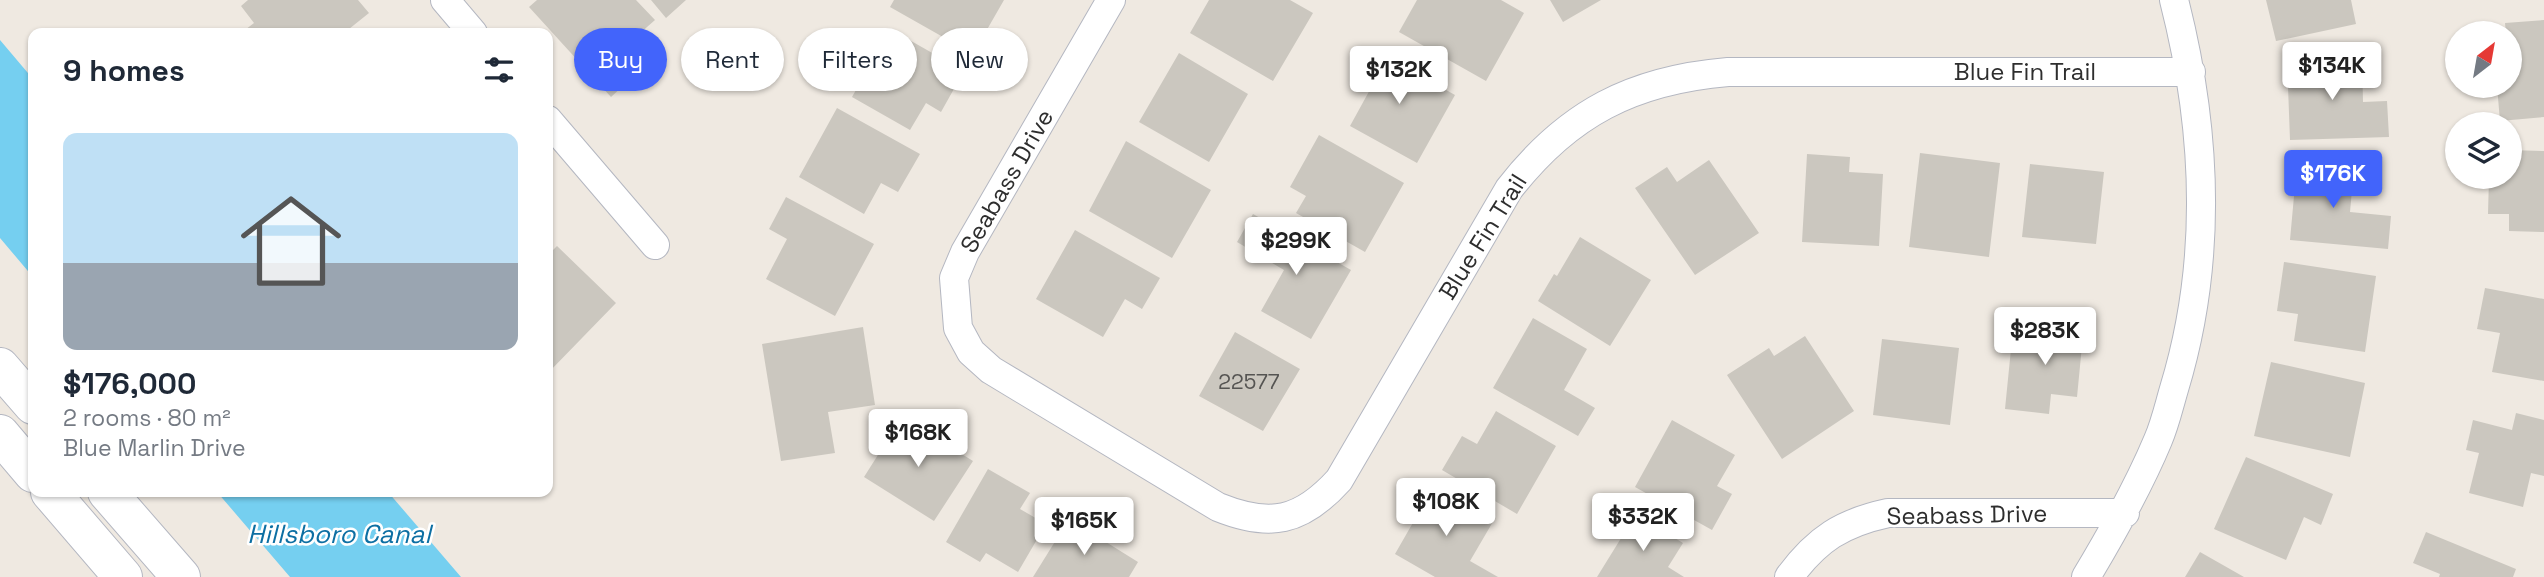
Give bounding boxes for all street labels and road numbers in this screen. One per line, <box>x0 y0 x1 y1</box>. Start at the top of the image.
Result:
street label: Blue Fin Trail <box>1954 56 2096 87</box>
street label: Seabass Drive <box>953 103 1060 258</box>
street label: Blue Fin Trail <box>1432 168 1533 305</box>
street label: Seabass Drive <box>1886 498 2048 531</box>

